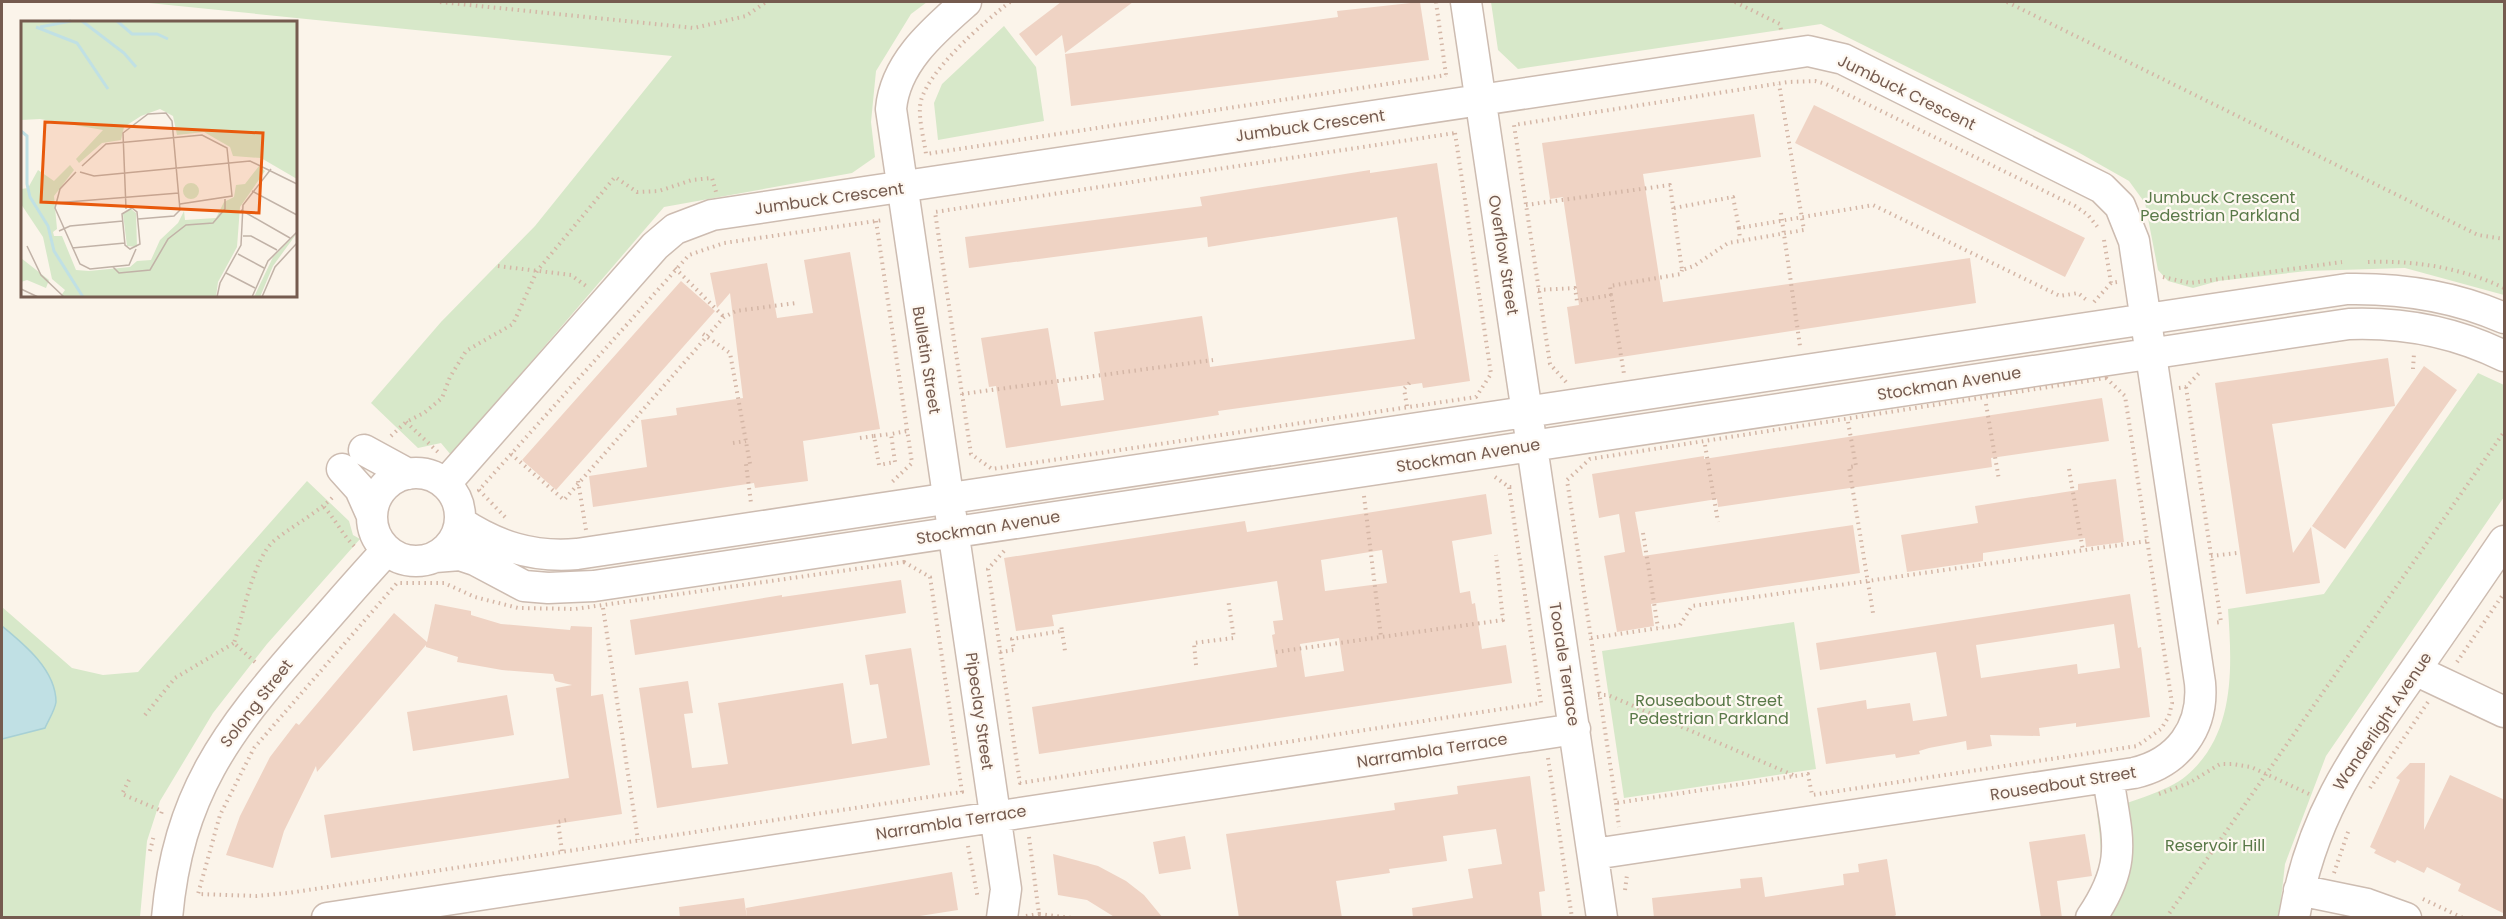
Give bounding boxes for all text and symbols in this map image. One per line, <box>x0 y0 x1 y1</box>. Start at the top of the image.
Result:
inset map <box>21 21 297 297</box>
street label: Jumbuck Crescent <box>1834 49 1980 136</box>
street label: Jumbuck Crescent <box>1234 104 1386 147</box>
street label: Jumbuck Crescent <box>753 177 905 220</box>
park label: Jumbuck Crescent Pedestrian Parkland <box>2140 186 2300 227</box>
street label: Overflow Street <box>1483 193 1524 317</box>
street label: Bulletin Street <box>907 304 946 416</box>
street label: Stockman Avenue <box>1876 361 2023 406</box>
street label: Stockman Avenue <box>1395 433 1542 478</box>
street label: Stockman Avenue <box>915 505 1062 550</box>
street label: Toorale Terrace <box>1543 601 1586 728</box>
street label: Wanderlight Avenue <box>2327 647 2437 795</box>
street label: Pipeclay Street <box>960 651 999 772</box>
street label: Solong Street <box>215 654 298 752</box>
park label: Rouseabout Street Pedestrian Parkland <box>1629 689 1789 730</box>
street label: Narrambla Terrace <box>1355 727 1509 774</box>
street label: Rouseabout Street <box>1988 761 2138 806</box>
street label: Narrambla Terrace <box>874 799 1028 846</box>
park label: Reservoir Hill <box>2165 834 2265 857</box>

